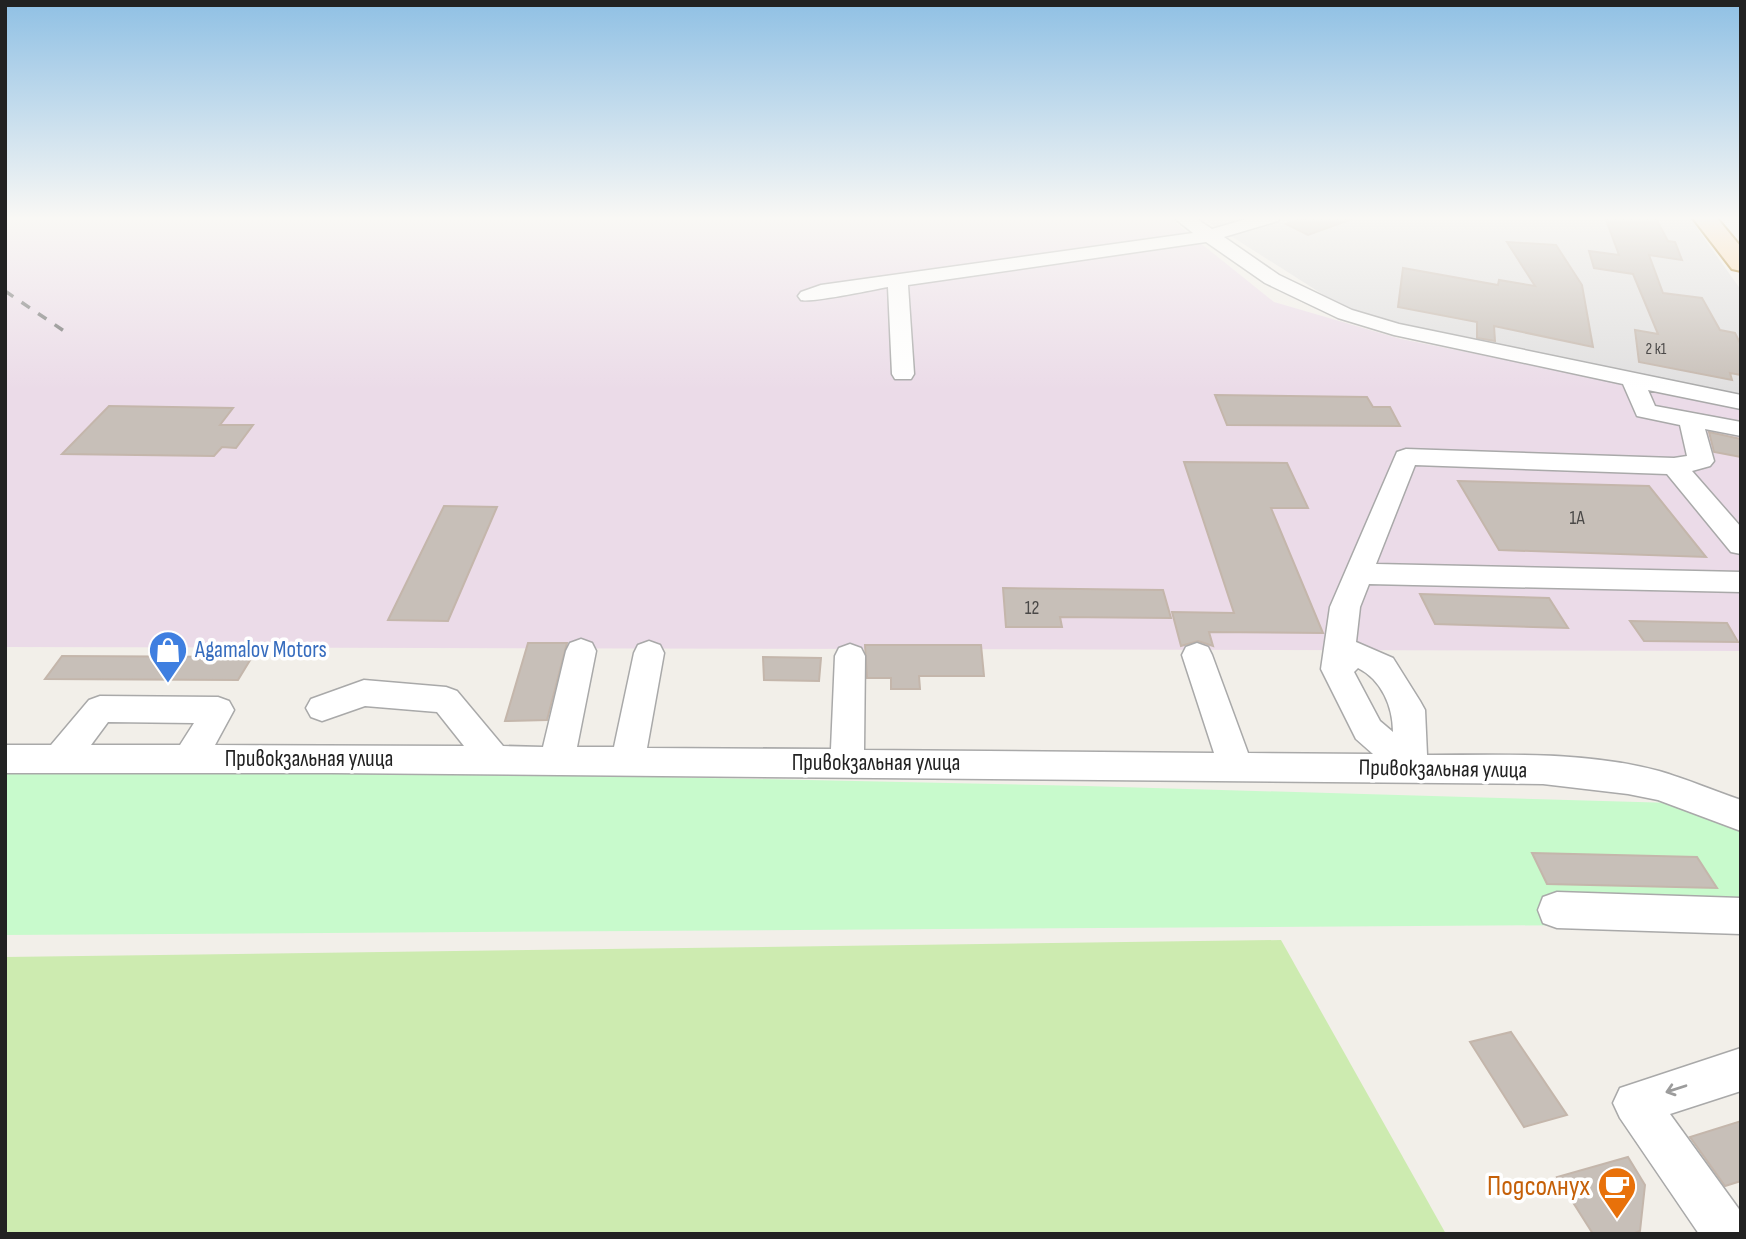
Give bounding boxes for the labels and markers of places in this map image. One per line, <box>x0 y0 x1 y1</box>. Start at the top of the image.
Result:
shop icon: Agamalov Motors <box>147 629 189 684</box>
place label: Agamalov Motors <box>194 636 327 664</box>
cafe icon: Подсолнух <box>1596 1165 1638 1220</box>
place label: Подсолнух <box>1487 1170 1590 1203</box>

